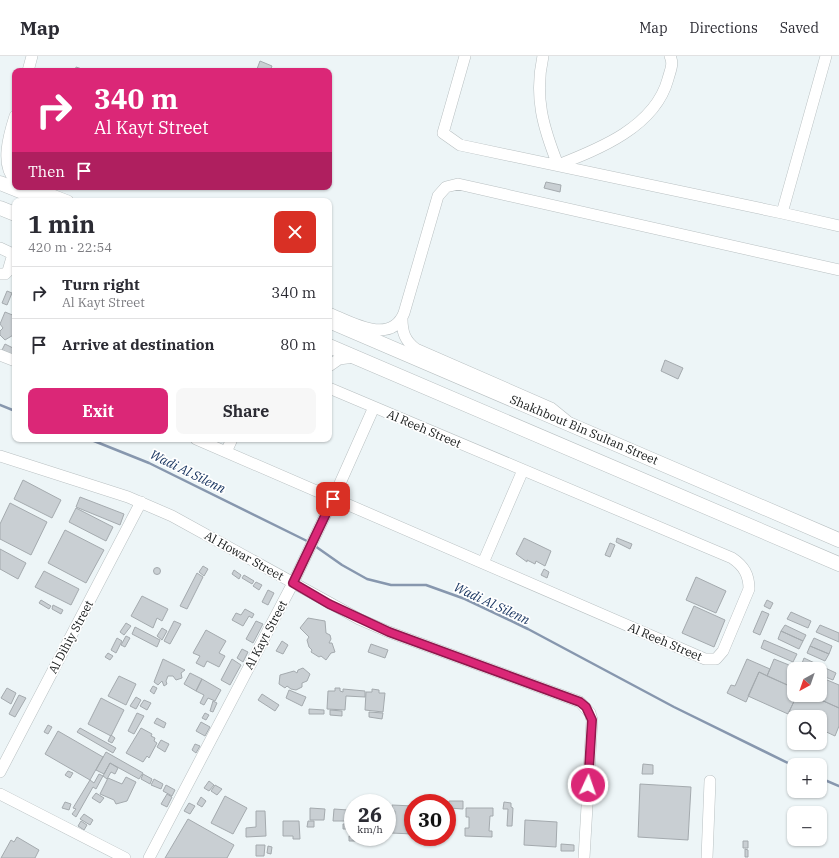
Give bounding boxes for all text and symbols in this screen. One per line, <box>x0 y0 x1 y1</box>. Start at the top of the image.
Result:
text: Map <box>20 16 60 40</box>
text: Map <box>639 19 668 37</box>
text: Directions <box>690 19 758 37</box>
text: Saved <box>780 19 819 37</box>
text: 340 m <box>94 80 178 117</box>
icon: right <box>28 84 80 136</box>
text: Al Kayt Street <box>94 116 209 139</box>
icon: arrive <box>73 160 95 182</box>
text: Then <box>28 162 65 181</box>
text: 1 min <box>28 208 95 240</box>
button: close <box>274 211 316 253</box>
text: 420 m · 22:54 <box>28 239 112 256</box>
text: Turn right <box>62 275 140 294</box>
icon: right <box>28 282 50 304</box>
text: 340 m <box>271 283 316 302</box>
text: Al Kayt Street <box>62 294 145 311</box>
icon: arrive <box>28 334 50 356</box>
text: Arrive at destination <box>62 335 214 354</box>
text: 80 m <box>280 335 316 354</box>
button: Exit <box>28 388 168 434</box>
button: Share <box>176 388 316 434</box>
street label: Shakhbout Bin Sultan Street <box>508 391 661 468</box>
street label: Al Reeh Street <box>385 406 464 451</box>
water label: Wadi Al Silenn <box>147 446 229 497</box>
pin <box>316 482 350 516</box>
icon: arrive <box>322 488 344 510</box>
street label: Al Howar Street <box>202 528 286 584</box>
water label: Wadi Al Silenn <box>451 578 533 629</box>
street label: Al Dihiy Street <box>45 598 96 676</box>
street label: Al Kayt Street <box>241 598 290 672</box>
street label: Al Reeh Street <box>626 619 705 664</box>
north arrow <box>787 662 827 702</box>
map controls <box>787 662 827 846</box>
button: search <box>787 710 827 750</box>
button: + <box>787 758 827 798</box>
position arrow <box>567 764 609 806</box>
speed limit sign: 30 <box>404 794 456 846</box>
text: 26 <box>358 801 382 828</box>
button: − <box>787 806 827 846</box>
text: km/h <box>357 823 383 836</box>

